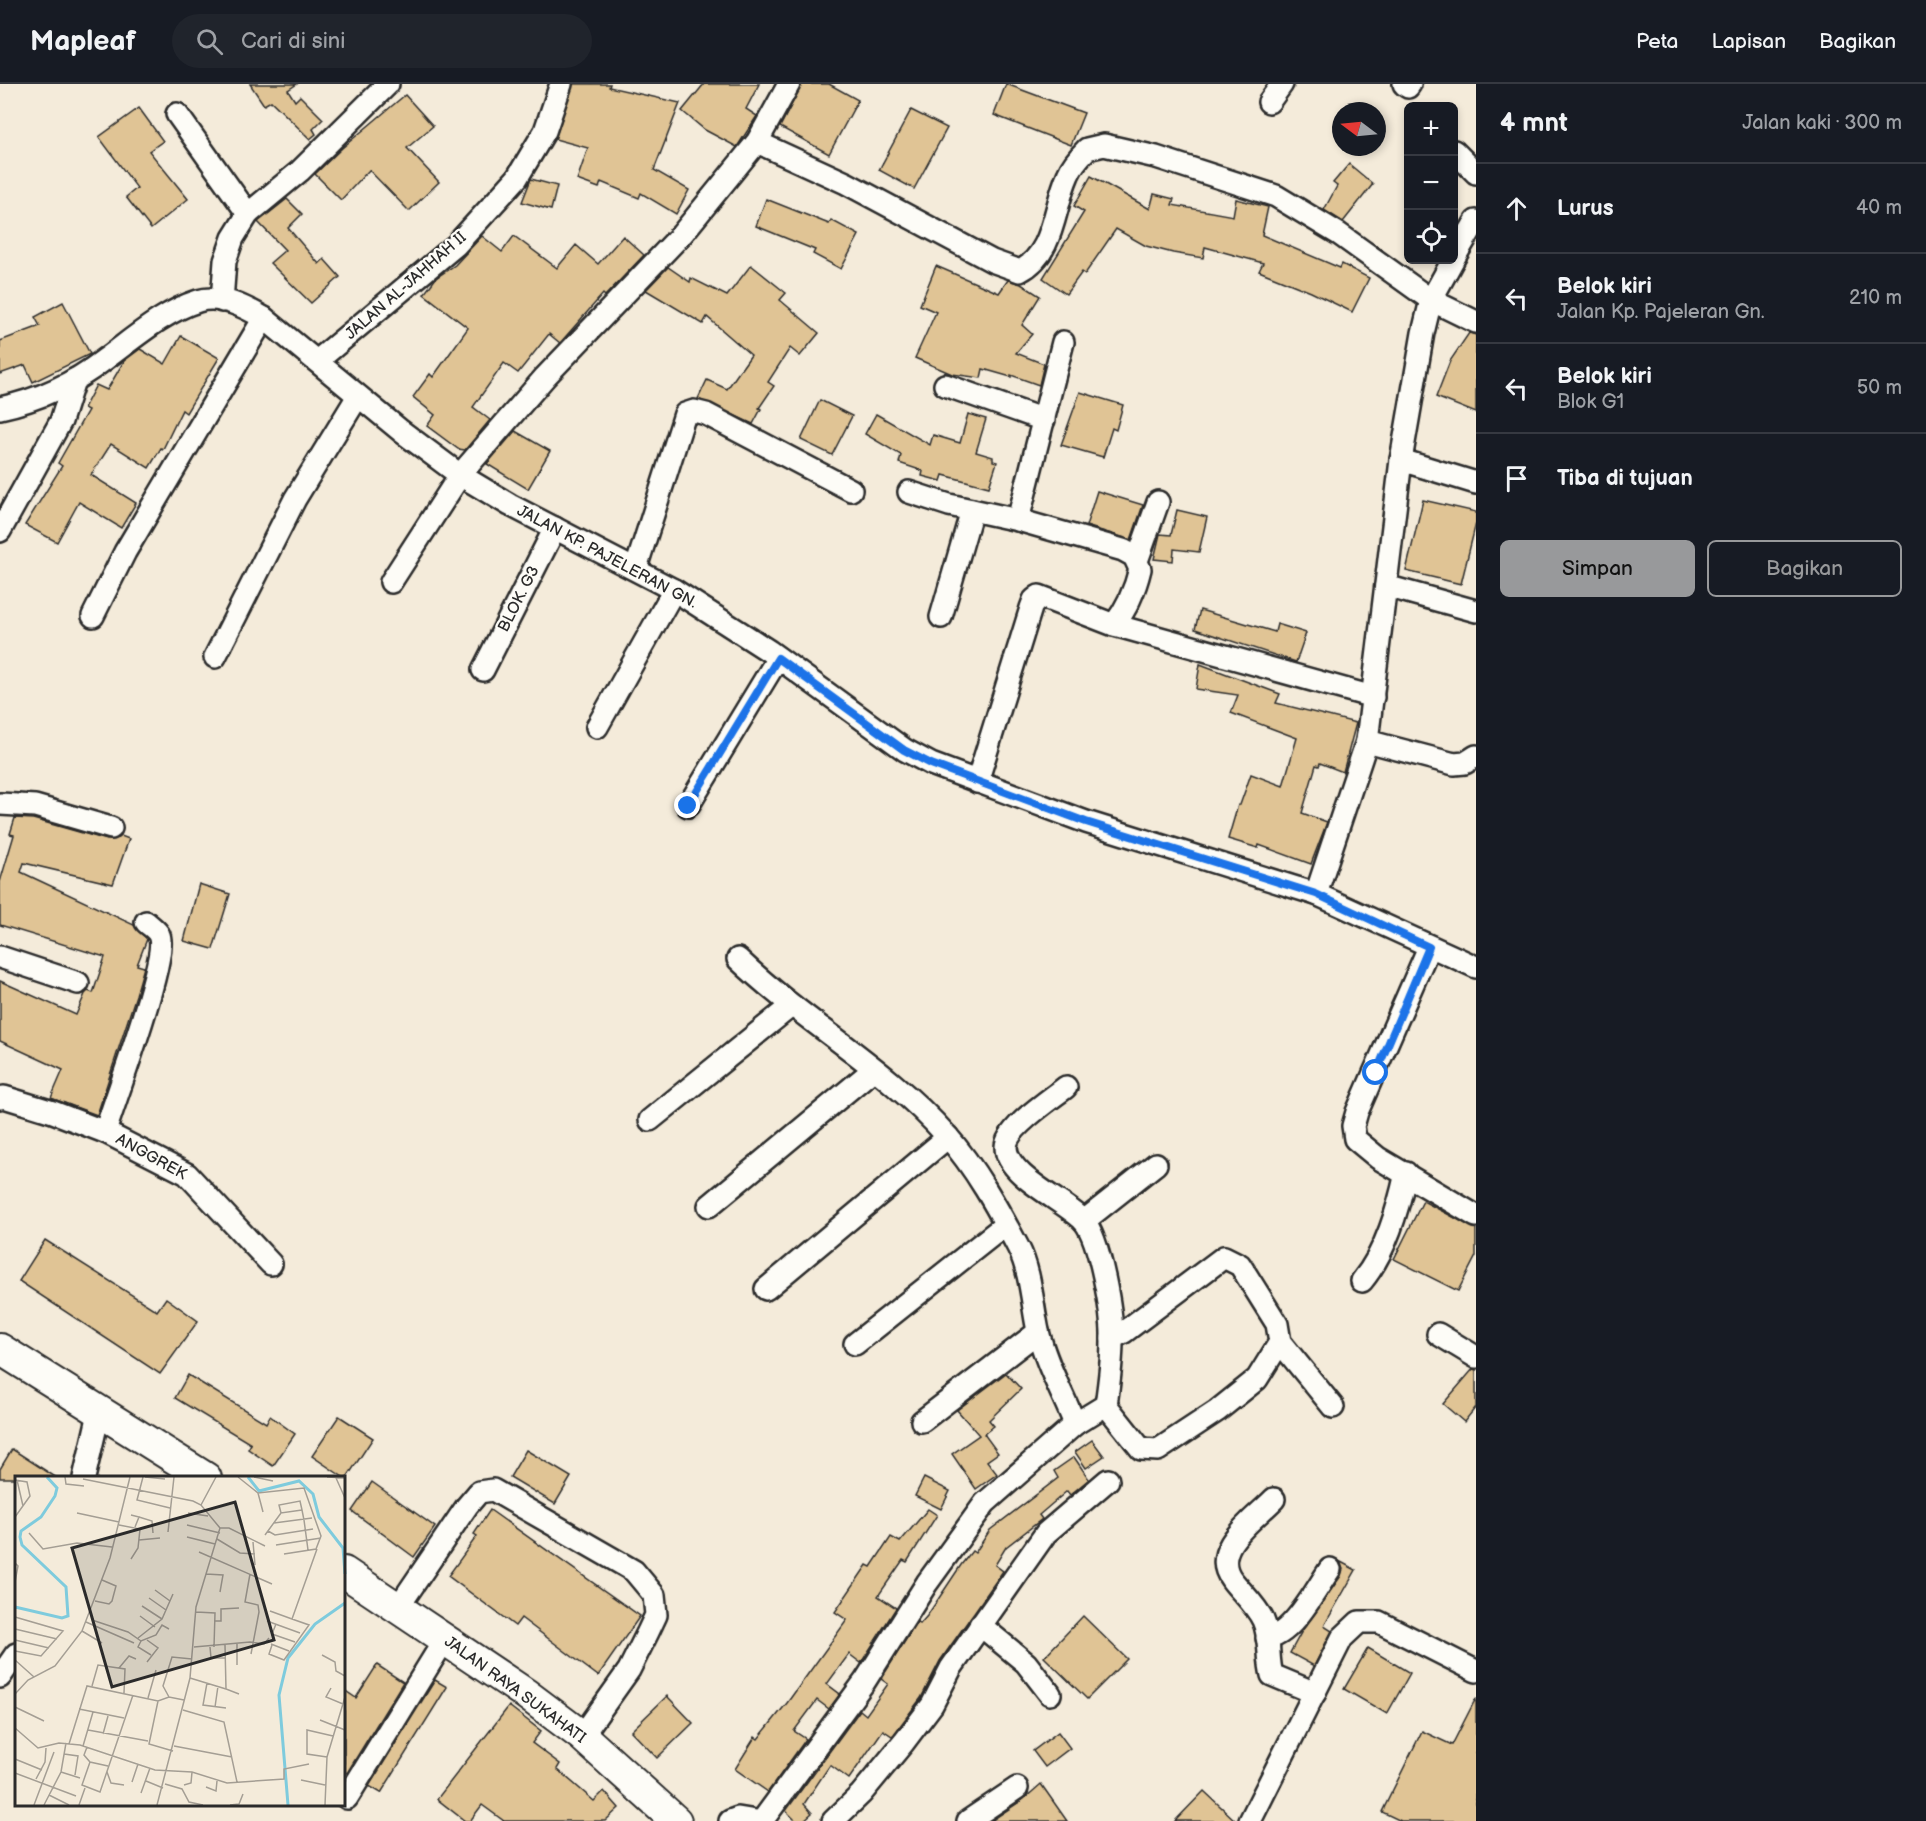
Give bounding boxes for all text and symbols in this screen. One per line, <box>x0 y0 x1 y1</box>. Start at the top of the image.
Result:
search box <box>172 14 592 68</box>
text: Mapleaf <box>30 25 136 58</box>
icon: search <box>193 25 226 58</box>
text: Cari di sini <box>241 28 345 55</box>
text: Peta <box>1636 29 1678 54</box>
text: Lapisan <box>1711 29 1786 54</box>
text: Bagikan <box>1819 29 1896 54</box>
north arrow <box>1332 102 1386 156</box>
map controls <box>1404 102 1458 264</box>
button: + <box>1404 102 1458 156</box>
text: 4 mnt <box>1500 108 1568 139</box>
text: Jalan kaki · 300 m <box>1742 111 1902 135</box>
button: − <box>1404 156 1458 210</box>
icon: ahead <box>1500 192 1533 225</box>
text: Lurus <box>1557 195 1613 222</box>
text: 40 m <box>1856 196 1902 220</box>
button: locate <box>1404 210 1458 264</box>
street label: JALAN AL-JAHHAH II <box>342 228 470 344</box>
text: Belok kiri <box>1557 273 1652 300</box>
icon: left <box>1500 282 1533 315</box>
text: 210 m <box>1849 286 1902 310</box>
text: Jalan Kp. Pajeleran Gn. <box>1557 300 1765 324</box>
text: Belok kiri <box>1557 363 1652 390</box>
icon: left <box>1500 372 1533 405</box>
text: 50 m <box>1857 376 1902 400</box>
text: Blok G1 <box>1557 390 1624 414</box>
icon: arrive <box>1500 462 1533 495</box>
text: Tiba di tujuan <box>1557 465 1693 492</box>
street label: JALAN KP. PAJELERAN GN. <box>514 501 700 613</box>
button: Simpan <box>1500 540 1695 597</box>
button: Bagikan <box>1707 540 1902 597</box>
street label: BLOK. G3 <box>494 563 544 635</box>
route end <box>674 792 700 818</box>
route start <box>1362 1059 1388 1085</box>
street label: ANGGREK <box>112 1130 190 1185</box>
inset map <box>15 1476 345 1806</box>
street label: JALAN RAYA SUKAHATI <box>441 1632 589 1748</box>

